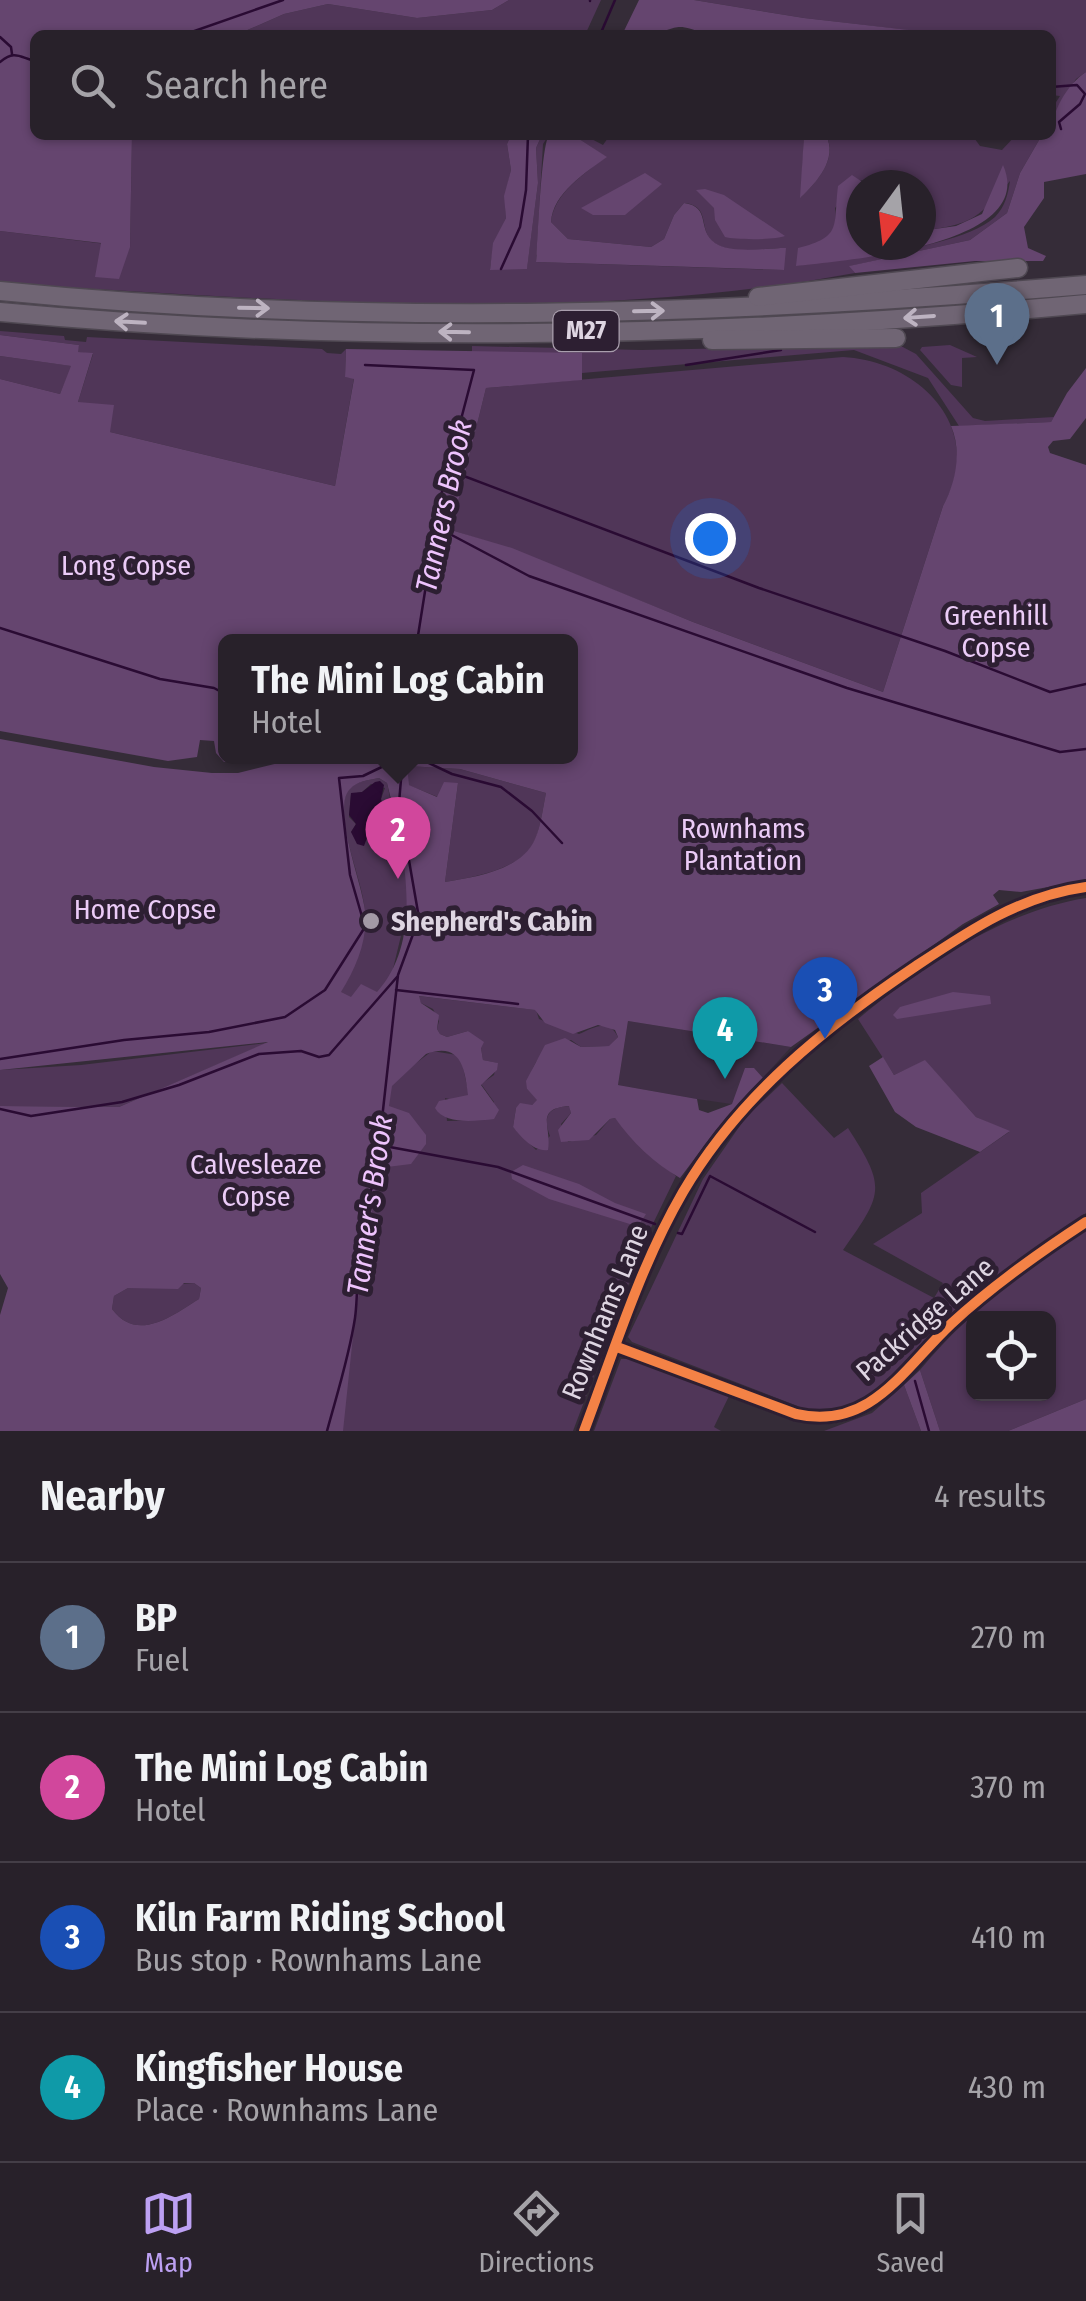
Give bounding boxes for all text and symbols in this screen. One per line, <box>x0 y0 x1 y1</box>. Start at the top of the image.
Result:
search box <box>30 30 1056 140</box>
icon: search <box>65 58 120 113</box>
text: Search here <box>145 62 328 108</box>
north arrow <box>846 170 936 260</box>
pin: 1 <box>964 282 1030 365</box>
one-way arrow <box>238 298 270 318</box>
one-way arrow <box>633 302 665 321</box>
one-way arrow <box>903 308 936 327</box>
road number: M27 <box>554 311 618 351</box>
one-way arrow <box>114 313 146 332</box>
one-way arrow <box>439 322 471 341</box>
water label: Tanners Brook <box>408 416 480 595</box>
your location <box>685 513 736 564</box>
park label: Long Copse <box>61 549 191 582</box>
park label: Greenhill Copse <box>944 599 1048 664</box>
popup <box>218 634 578 764</box>
text: The Mini Log Cabin <box>251 657 545 703</box>
text: Hotel <box>251 703 322 741</box>
pin: 2 <box>366 796 430 879</box>
park label: Rownhams Plantation <box>681 812 805 877</box>
park label: Home Copse <box>74 893 216 926</box>
place label: Shepherd's Cabin <box>391 905 593 938</box>
marker: Shepherd's Cabin <box>360 910 382 932</box>
pin: 3 <box>792 956 858 1039</box>
pin: 4 <box>692 996 758 1079</box>
water label: Tanner's Brook <box>340 1113 400 1297</box>
park label: Calvesleaze Copse <box>190 1148 322 1213</box>
street label: Rownhams Lane <box>555 1220 655 1404</box>
street label: Packridge Lane <box>849 1250 1001 1388</box>
map controls <box>966 1311 1056 1401</box>
button: locate <box>966 1311 1056 1401</box>
text: Nearby <box>40 1471 165 1521</box>
text: 4 results <box>934 1477 1046 1515</box>
text: BP <box>135 1595 177 1641</box>
text: 1 <box>66 1618 79 1656</box>
text: 270 m <box>971 1618 1046 1656</box>
text: Fuel <box>135 1641 189 1679</box>
text: The Mini Log Cabin <box>135 1745 428 1791</box>
text: 2 <box>65 1768 80 1806</box>
text: 370 m <box>970 1768 1046 1806</box>
text: Hotel <box>135 1791 205 1829</box>
text: Kiln Farm Riding School <box>135 1895 505 1941</box>
text: 3 <box>65 1918 80 1956</box>
text: 410 m <box>971 1918 1046 1956</box>
text: Bus stop · Rownhams Lane <box>135 1941 482 1979</box>
text: Kingfisher House <box>135 2045 403 2091</box>
text: 4 <box>64 2068 81 2106</box>
text: 430 m <box>968 2068 1046 2106</box>
text: Place · Rownhams Lane <box>135 2091 438 2129</box>
tab: Map <box>141 2186 196 2279</box>
tab: Directions <box>478 2186 594 2279</box>
tab: Saved <box>876 2186 945 2279</box>

